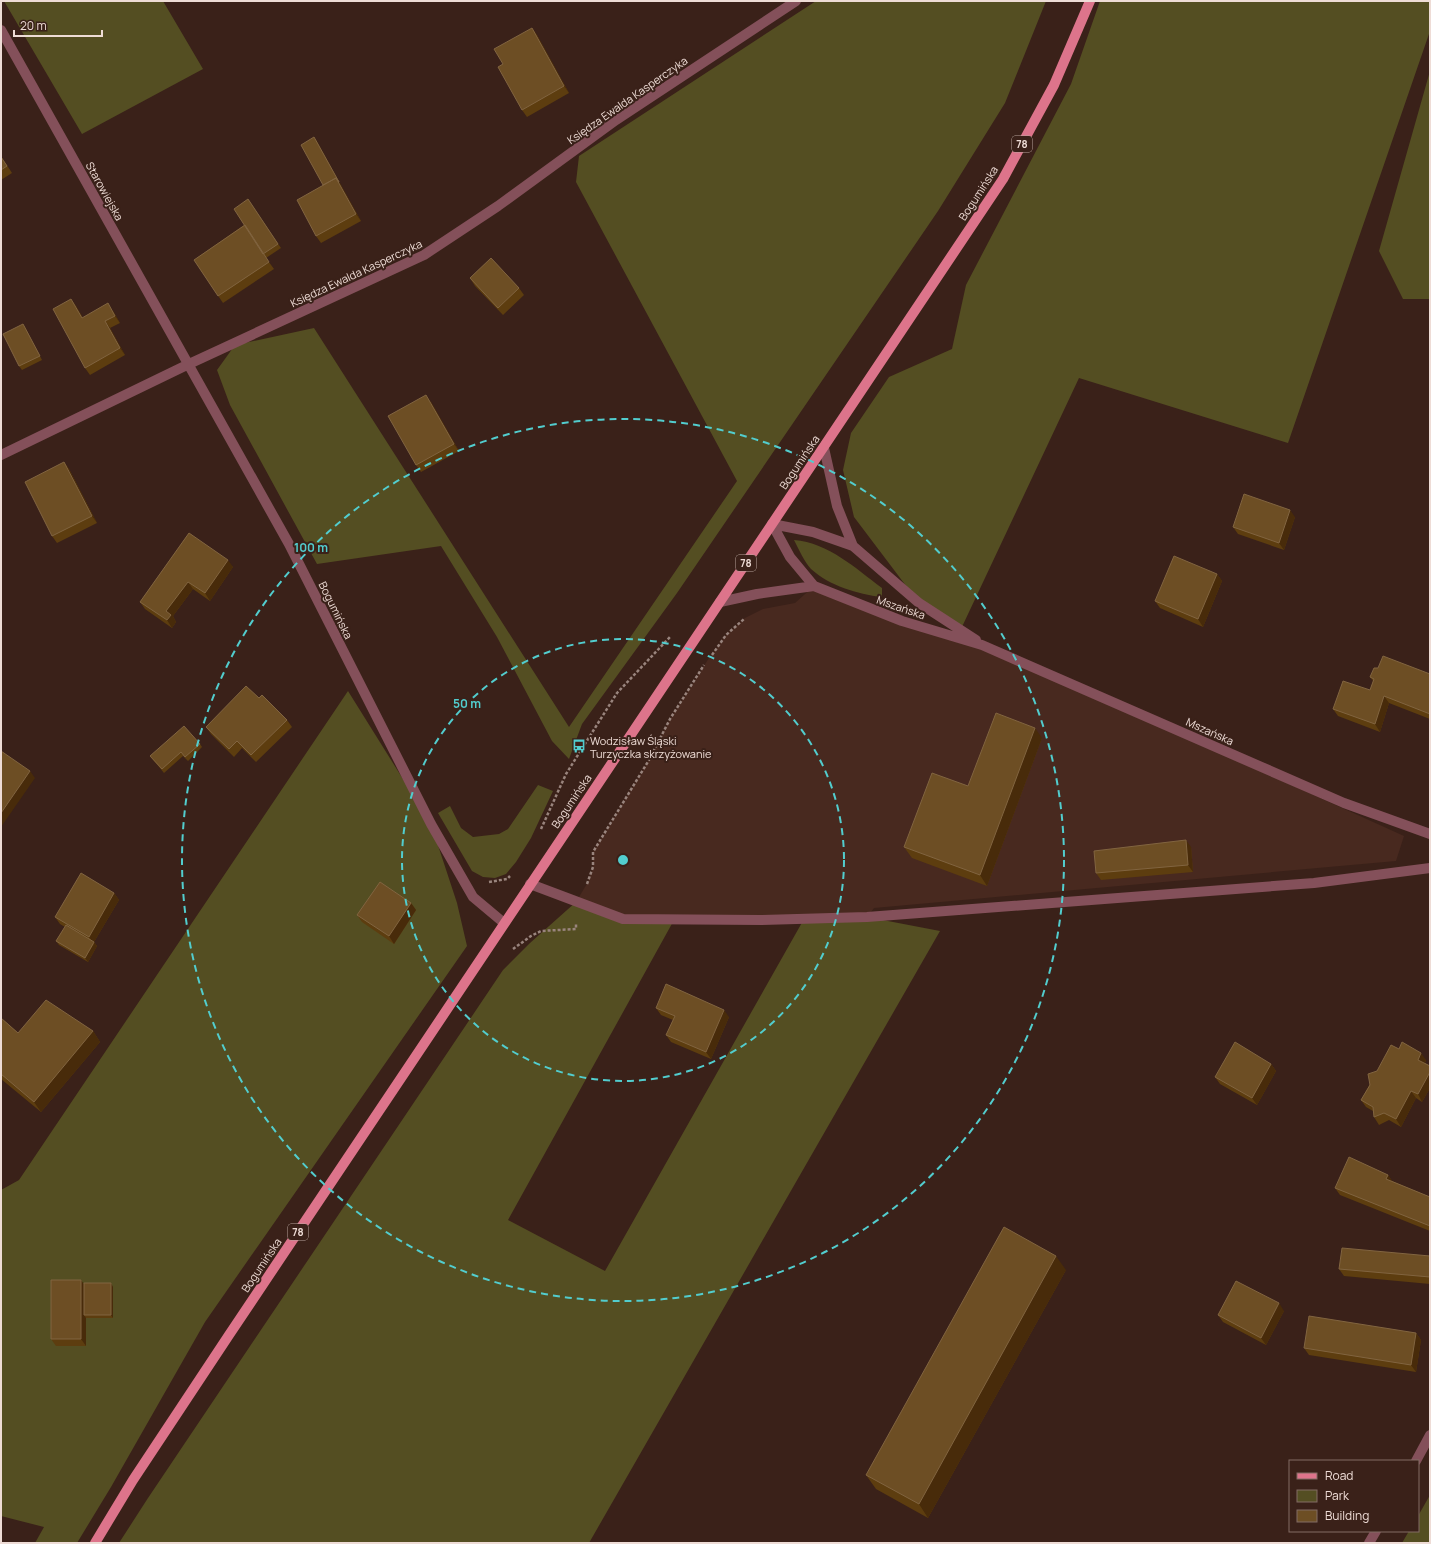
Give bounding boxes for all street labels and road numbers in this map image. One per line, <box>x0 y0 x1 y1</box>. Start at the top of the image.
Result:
street label: Księdza Ewalda Kasperczyka <box>564 53 690 147</box>
road number: 78 <box>1012 136 1032 152</box>
street label: Starowiejska <box>83 159 127 223</box>
street label: Bogumińska <box>955 163 1001 223</box>
street label: Księdza Ewalda Kasperczyka <box>288 236 424 310</box>
street label: Bogumińska <box>775 432 823 492</box>
road number: 78 <box>736 555 756 571</box>
street label: Bogumińska <box>316 579 356 641</box>
street label: Mszańska <box>875 592 927 622</box>
street label: Mszańska <box>1184 714 1236 748</box>
street label: Bogumińska <box>547 771 595 831</box>
road number: 78 <box>288 1224 308 1240</box>
street label: Bogumińska <box>237 1235 285 1295</box>

